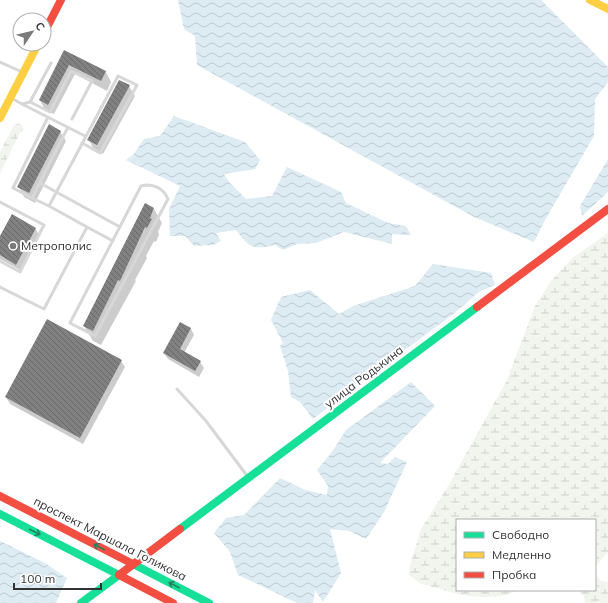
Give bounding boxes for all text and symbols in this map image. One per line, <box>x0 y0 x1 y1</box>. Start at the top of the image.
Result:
north arrow <box>12 12 52 52</box>
text: С <box>32 19 48 34</box>
place label: Метрополис <box>21 238 92 253</box>
marker: Метрополис <box>8 241 18 251</box>
street label: улица Родькина <box>321 342 406 411</box>
street label: проспект Маршала Голикова <box>31 493 189 584</box>
legend <box>456 519 596 591</box>
text: Свободно <box>492 527 549 542</box>
one-way arrow <box>28 528 40 536</box>
one-way arrow <box>93 542 105 550</box>
text: Медленно <box>492 547 551 562</box>
scale bar <box>14 565 101 591</box>
text: Пробка <box>492 567 536 582</box>
text: 100 m <box>20 571 55 586</box>
one-way arrow <box>169 581 181 588</box>

